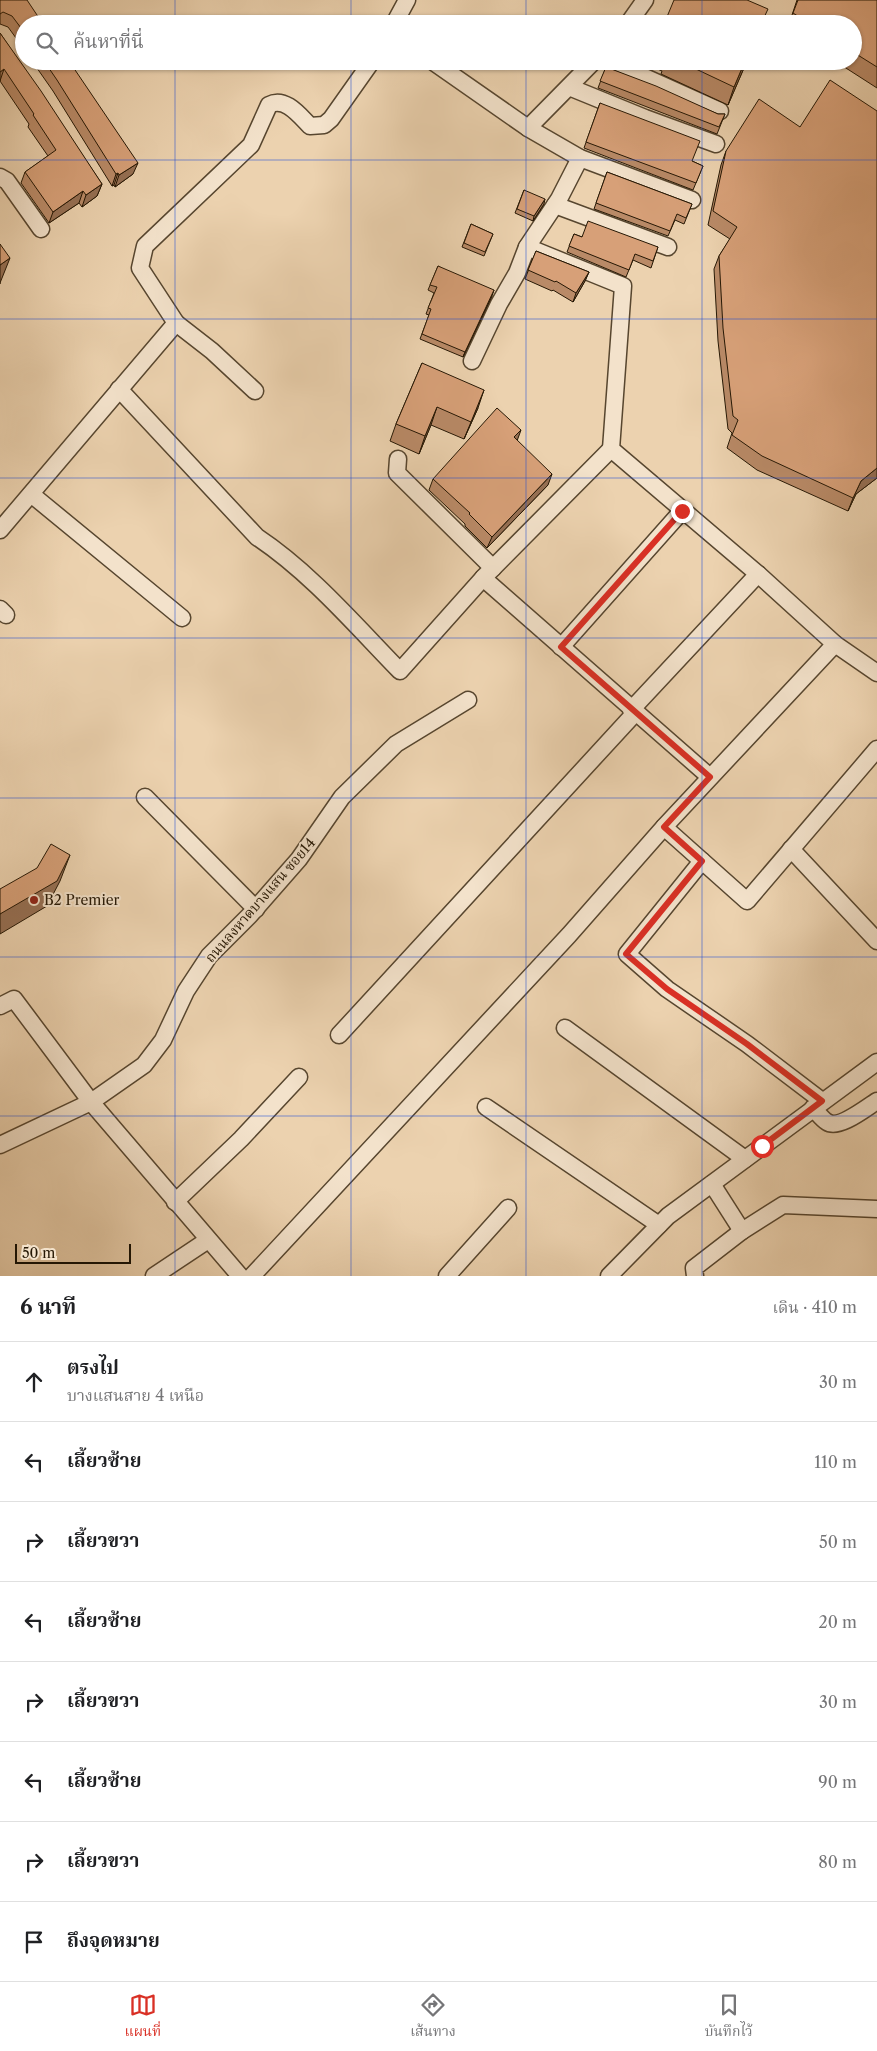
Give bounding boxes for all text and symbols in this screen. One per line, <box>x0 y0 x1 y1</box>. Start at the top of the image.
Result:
search box <box>15 15 862 70</box>
icon: search <box>33 29 61 57</box>
text: ค้นหาที่นี่ <box>73 30 144 53</box>
route end <box>671 500 694 523</box>
street label: ถนนลงหาดบางแสน ซอย14 <box>201 834 319 966</box>
place label: B2 Premier <box>44 891 119 909</box>
marker: B2 Premier <box>28 894 40 906</box>
route start <box>751 1135 774 1158</box>
scale bar <box>15 1241 131 1264</box>
text: 50 m <box>22 1244 55 1262</box>
text: 6 นาที <box>20 1294 76 1319</box>
text: เดิน · 410 m <box>772 1297 857 1317</box>
text: ตรงไป <box>67 1356 119 1379</box>
icon: ahead <box>20 1368 48 1396</box>
text: 30 m <box>819 1372 857 1392</box>
text: บางแสนสาย 4 เหนือ <box>67 1385 204 1405</box>
icon: left <box>20 1448 48 1476</box>
text: เลี้ยวซ้าย <box>67 1449 141 1472</box>
text: 110 m <box>814 1452 857 1472</box>
icon: right <box>20 1528 48 1556</box>
text: เลี้ยวขวา <box>67 1529 139 1552</box>
text: 50 m <box>819 1532 857 1552</box>
icon: left <box>20 1608 48 1636</box>
text: เลี้ยวซ้าย <box>67 1609 141 1632</box>
text: 20 m <box>818 1612 857 1632</box>
icon: right <box>20 1688 48 1716</box>
text: เลี้ยวขวา <box>67 1689 139 1712</box>
text: 30 m <box>819 1692 857 1712</box>
icon: left <box>20 1768 48 1796</box>
text: เลี้ยวซ้าย <box>67 1769 141 1792</box>
text: 90 m <box>818 1772 857 1792</box>
icon: right <box>20 1848 48 1876</box>
text: เลี้ยวขวา <box>67 1849 139 1872</box>
text: 80 m <box>818 1852 857 1872</box>
icon: arrive <box>20 1928 48 1956</box>
text: ถึงจุดหมาย <box>67 1929 160 1952</box>
tab: แผนที่ <box>125 1991 161 2043</box>
tab: เส้นทาง <box>410 1991 456 2043</box>
tab: บันทึกไว้ <box>705 1991 753 2043</box>

